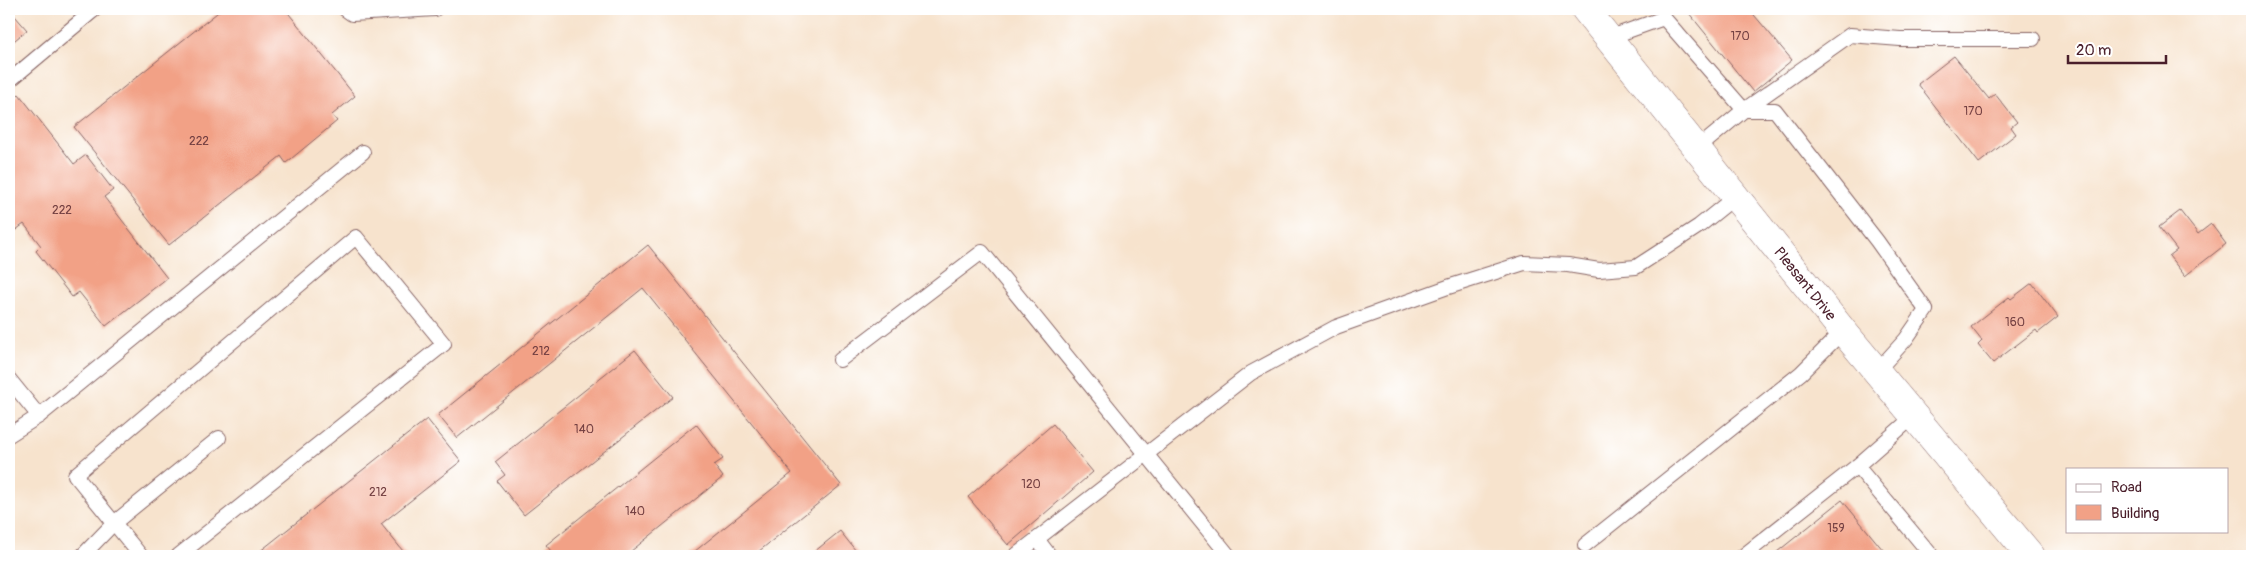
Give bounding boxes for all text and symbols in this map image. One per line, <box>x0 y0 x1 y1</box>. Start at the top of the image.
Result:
house number: 170 <box>1730 29 1750 44</box>
scale bar <box>2068 32 2166 64</box>
text: 20 m <box>2076 41 2111 60</box>
house number: 170 <box>1963 104 1983 119</box>
house number: 222 <box>189 134 209 149</box>
house number: 222 <box>52 203 72 218</box>
street label: Pleasant Drive <box>1770 243 1841 325</box>
house number: 160 <box>2005 315 2025 330</box>
house number: 212 <box>532 344 550 359</box>
house number: 140 <box>574 422 594 437</box>
legend <box>2066 468 2228 532</box>
house number: 120 <box>1021 477 1041 492</box>
text: Road <box>2111 478 2142 497</box>
house number: 212 <box>369 485 387 500</box>
house number: 140 <box>625 504 645 519</box>
text: Building <box>2111 504 2159 523</box>
house number: 159 <box>1827 521 1845 536</box>

